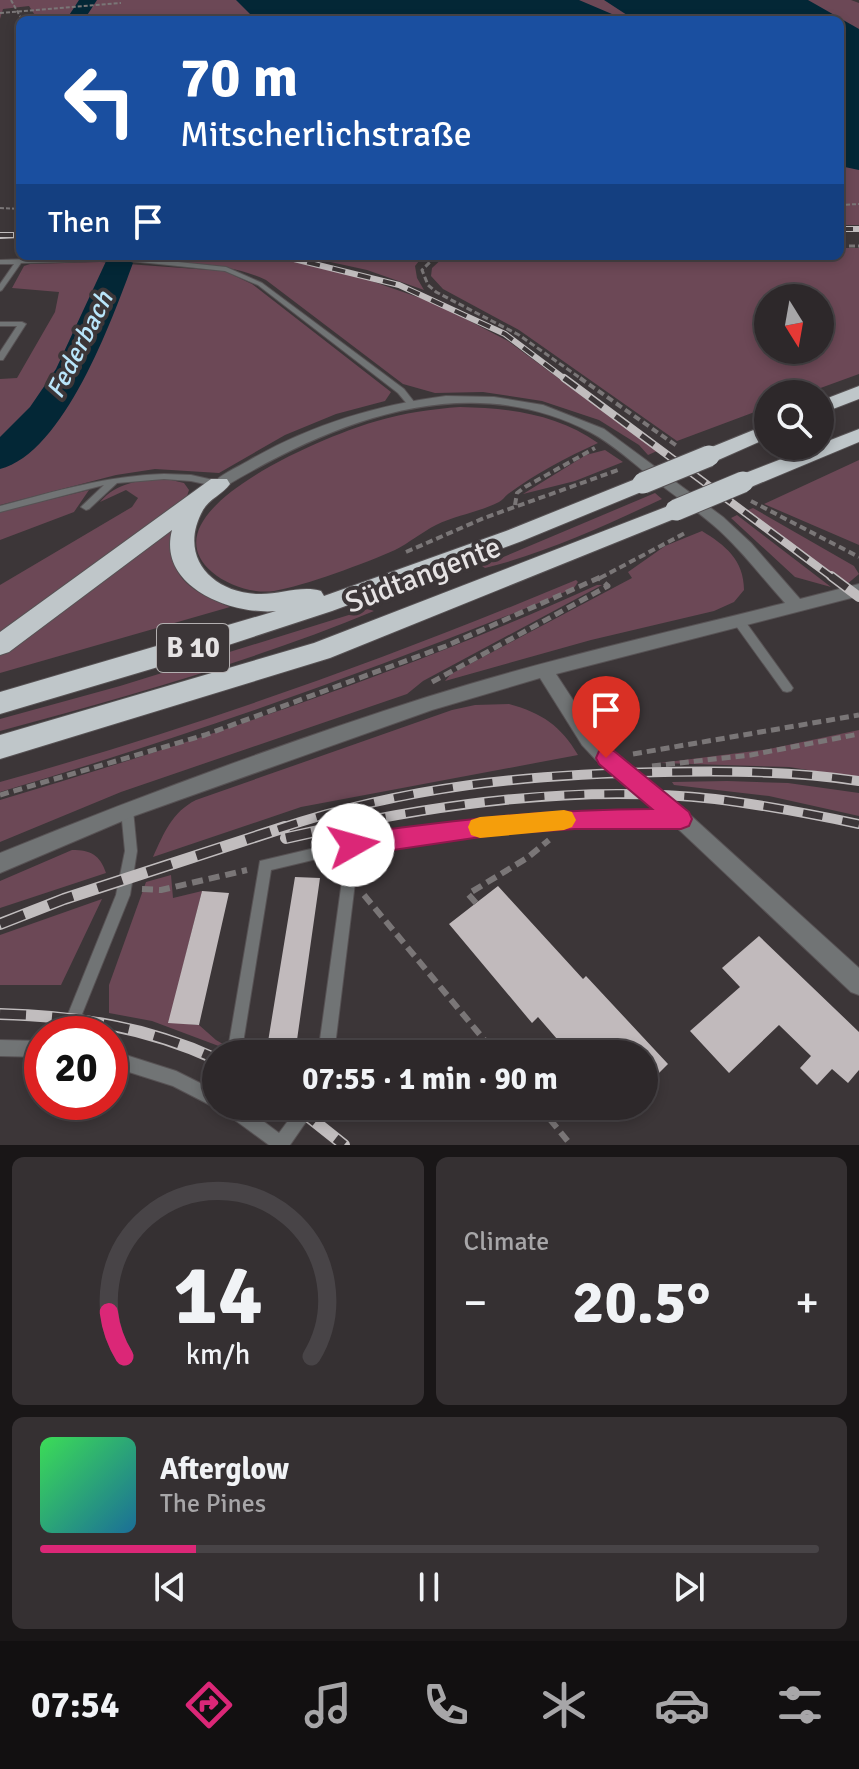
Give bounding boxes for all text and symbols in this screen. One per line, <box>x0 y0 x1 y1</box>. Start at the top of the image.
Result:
text: 70 m <box>180 43 298 112</box>
icon: left <box>48 48 152 152</box>
text: Mitscherlichstraße <box>180 112 472 157</box>
icon: arrive <box>126 200 170 244</box>
text: Then <box>48 204 110 241</box>
north arrow <box>754 284 834 364</box>
map controls <box>754 284 834 460</box>
water label: Federbach <box>40 286 121 404</box>
button: search <box>754 380 834 460</box>
street label: Südtangente <box>340 528 506 622</box>
road number: B 10 <box>157 624 229 672</box>
pin <box>572 676 640 758</box>
icon: arrive <box>584 688 628 732</box>
position arrow <box>311 803 395 887</box>
speed limit sign: 20 <box>24 1016 128 1120</box>
text: 07:55 · 1 min · 90 m <box>302 1061 558 1098</box>
text: Climate <box>464 1226 549 1258</box>
text: 14 <box>173 1245 263 1347</box>
text: 20.5° <box>572 1266 710 1340</box>
text: − <box>464 1276 487 1330</box>
text: + <box>795 1276 819 1330</box>
text: km/h <box>185 1337 250 1372</box>
text: Afterglow <box>160 1451 289 1488</box>
text: The Pines <box>160 1488 266 1520</box>
icon: previous <box>148 1565 192 1609</box>
icon: pause <box>407 1565 451 1609</box>
icon: next <box>667 1565 711 1609</box>
icon: directions <box>181 1677 237 1733</box>
icon: music <box>300 1677 356 1733</box>
icon: phone <box>418 1677 474 1733</box>
icon: climate <box>536 1677 592 1733</box>
icon: car <box>654 1677 710 1733</box>
icon: filters <box>772 1677 828 1733</box>
text: 07:54 <box>31 1683 119 1728</box>

